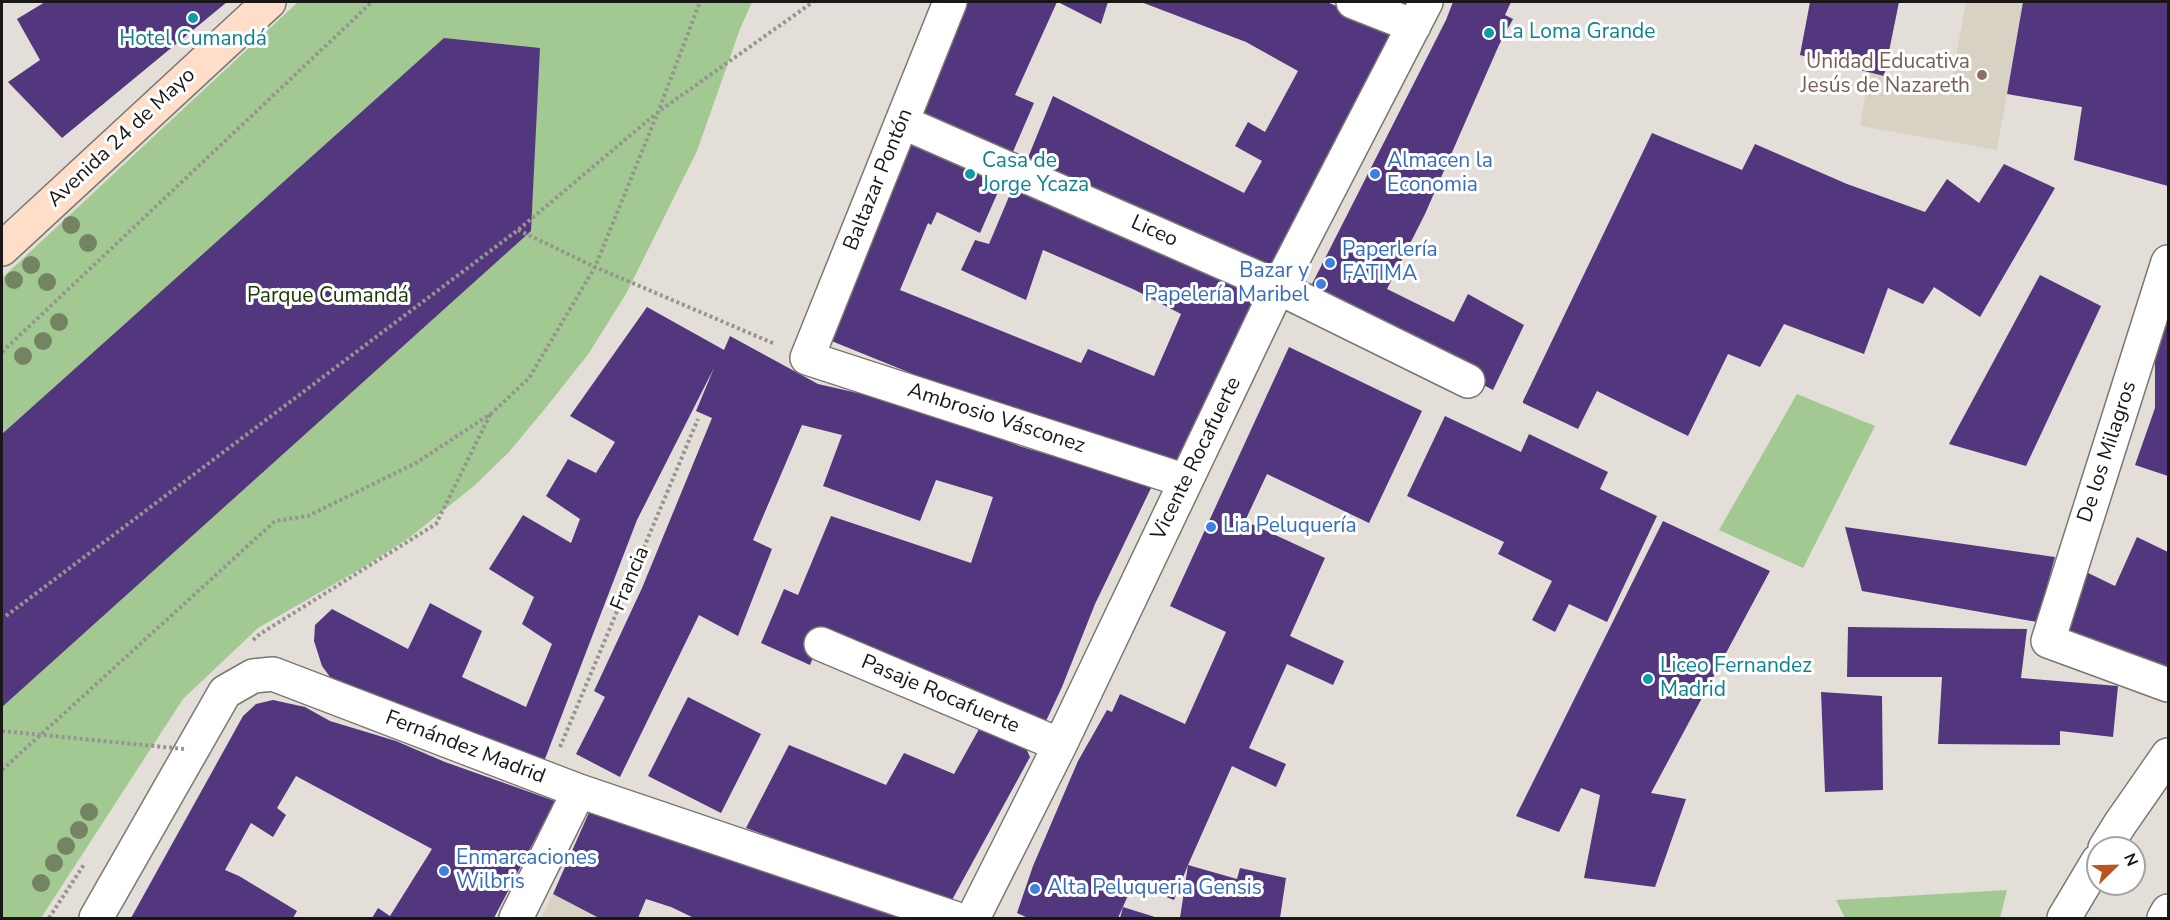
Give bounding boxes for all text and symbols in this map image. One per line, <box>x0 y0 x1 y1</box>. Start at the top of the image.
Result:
marker: Hotel Cumandá <box>186 11 200 25</box>
place label: La Loma Grande <box>1501 20 1656 46</box>
marker: La Loma Grande <box>1482 26 1496 40</box>
place label: Hotel Cumandá <box>119 27 267 53</box>
place label: Unidad Educativa Jesús de Nazareth <box>1801 50 1970 100</box>
street label: Avenida 24 de Mayo <box>43 63 201 213</box>
marker: Unidad Educativa Jesús de Nazareth <box>1975 68 1989 82</box>
street label: Baltazar Pontón <box>839 105 919 255</box>
place label: Casa de Jorge Ycaza <box>982 149 1089 199</box>
place label: Almacen la Economia <box>1387 149 1493 199</box>
marker: Casa de Jorge Ycaza <box>963 167 977 181</box>
marker: Almacen la Economia <box>1368 167 1382 181</box>
street label: Liceo <box>1127 211 1181 253</box>
place label: Paperlería FATIMA <box>1342 238 1438 288</box>
marker: Paperlería FATIMA <box>1323 256 1337 270</box>
place label: Bazar y Papelería Maribel <box>1144 259 1309 309</box>
marker: Bazar y Papelería Maribel <box>1314 277 1328 291</box>
park label: Parque Cumandá <box>247 284 409 310</box>
street label: Vicente Rocafuerte <box>1147 373 1247 545</box>
street label: Ambrosio Vásconez <box>904 378 1088 460</box>
street label: De los Milagros <box>2073 378 2143 526</box>
place label: Lia Peluquería <box>1223 514 1357 540</box>
marker: Lia Peluquería <box>1204 520 1218 534</box>
street label: Francia <box>606 543 656 615</box>
street label: Pasaje Rocafuerte <box>857 650 1023 740</box>
place label: Liceo Fernandez Madrid <box>1660 654 1812 704</box>
marker: Liceo Fernandez Madrid <box>1641 672 1655 686</box>
street label: Fernández Madrid <box>381 706 549 790</box>
north arrow <box>2086 836 2146 896</box>
place label: Enmarcaciones Wilbris <box>456 846 597 896</box>
text: N <box>2118 850 2143 870</box>
marker: Enmarcaciones Wilbris <box>437 864 451 878</box>
place label: Alta Peluqueria Gensis <box>1047 876 1262 902</box>
marker: Alta Peluqueria Gensis <box>1028 882 1042 896</box>

